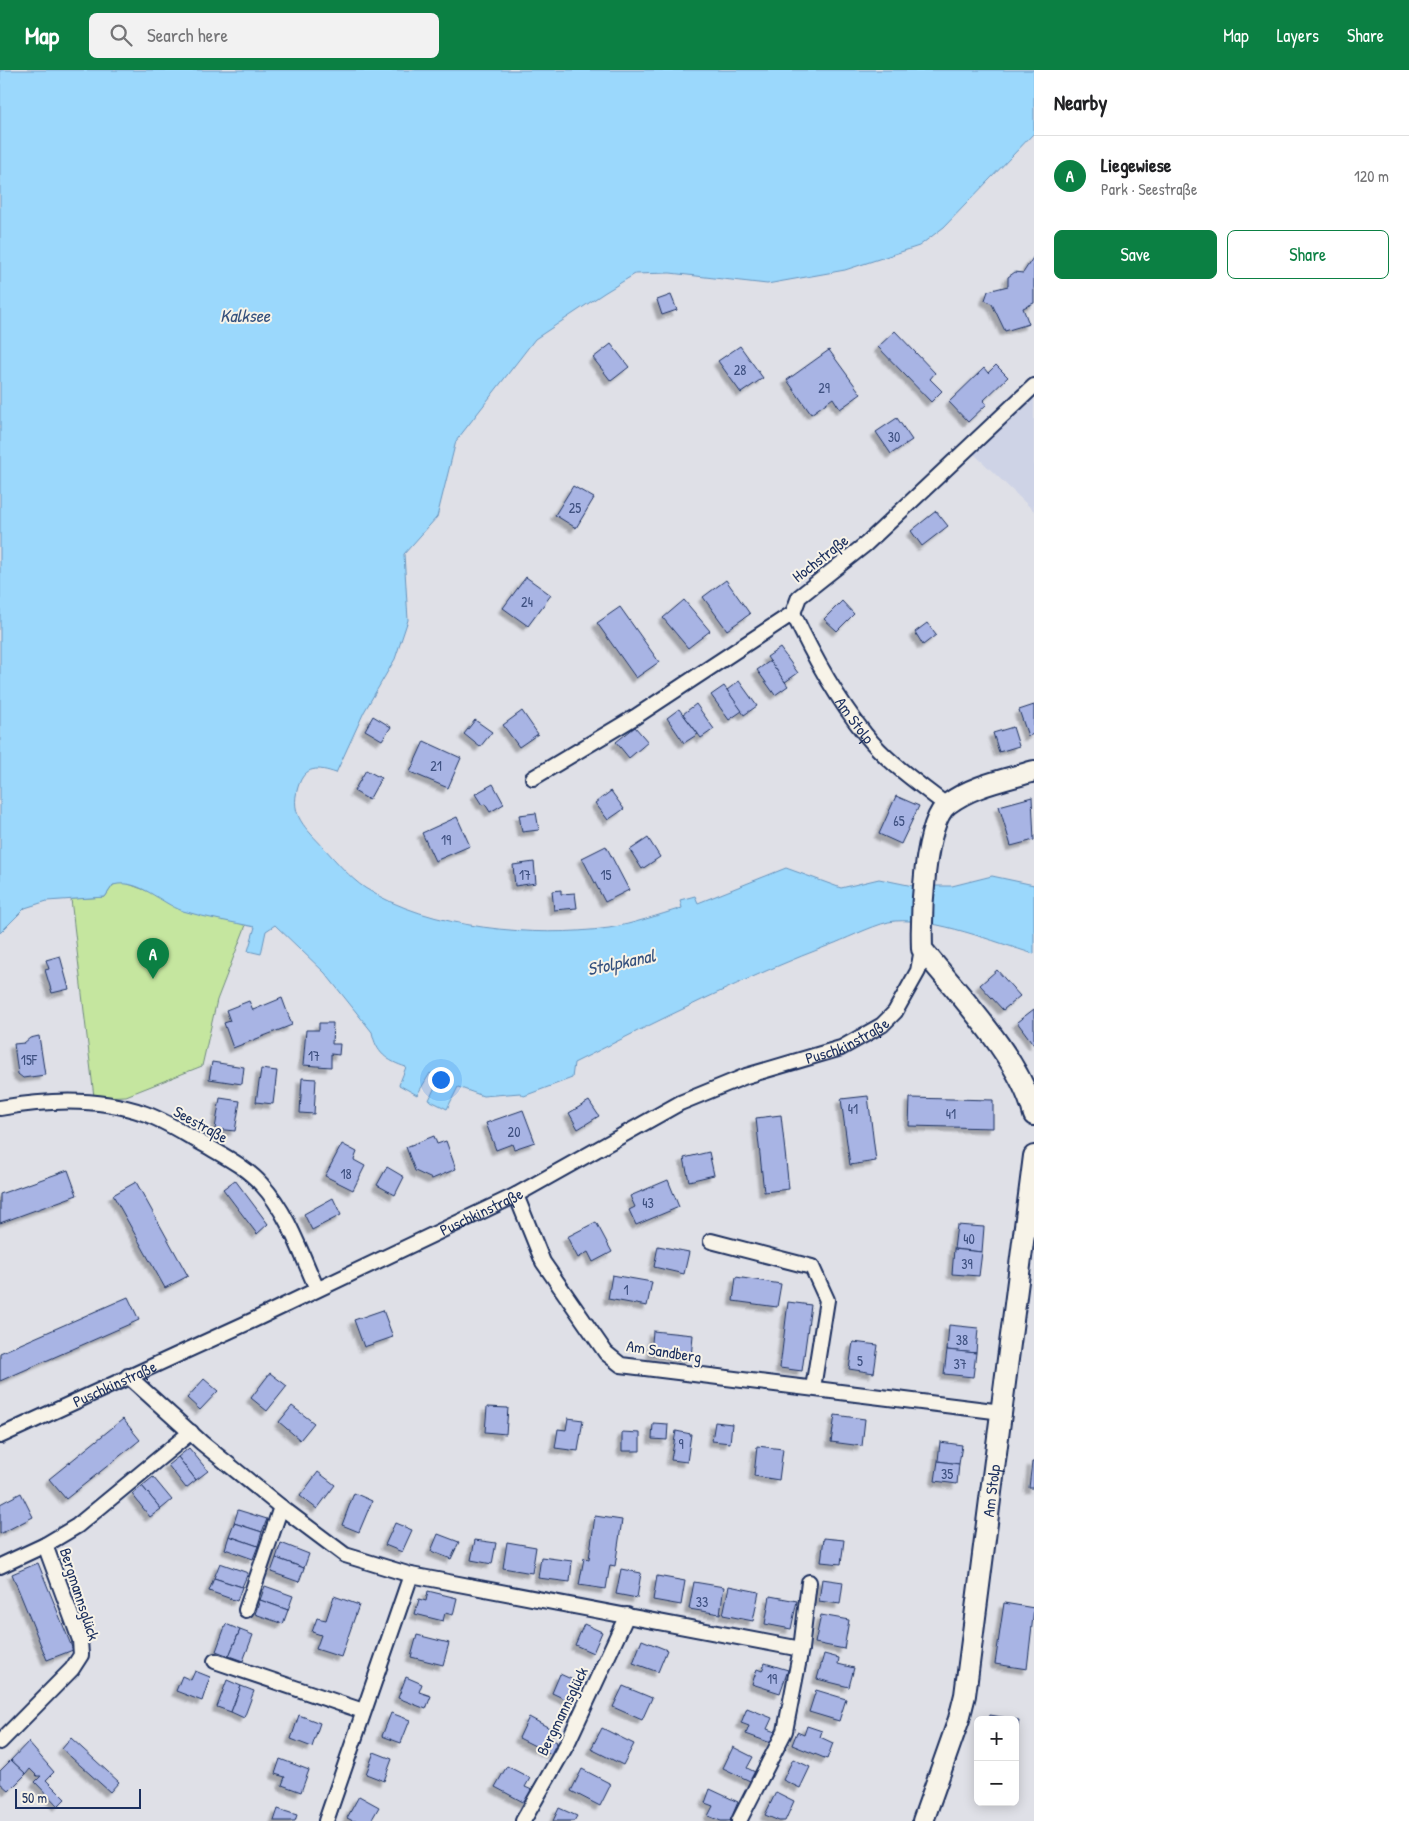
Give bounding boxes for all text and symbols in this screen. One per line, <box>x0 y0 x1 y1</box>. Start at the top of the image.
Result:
search box <box>89 13 439 58</box>
text: Map <box>25 19 59 51</box>
icon: search <box>107 21 135 49</box>
text: Search here <box>147 22 228 48</box>
text: Map <box>1223 23 1249 48</box>
text: Layers <box>1277 23 1319 48</box>
text: Share <box>1347 23 1384 48</box>
text: Nearby <box>1054 88 1107 117</box>
text: Liegewiese <box>1101 152 1171 178</box>
text: A <box>1066 165 1074 187</box>
text: 120 m <box>1354 165 1389 187</box>
text: Park · Seestraße <box>1101 178 1197 200</box>
button: Save <box>1054 230 1217 279</box>
button: Share <box>1227 230 1389 279</box>
water label: Kalksee <box>220 303 271 328</box>
house number: 28 <box>734 360 746 379</box>
house number: 29 <box>818 378 830 397</box>
house number: 30 <box>888 427 900 446</box>
house number: 25 <box>569 498 581 517</box>
street label: Hochstraße <box>787 529 853 587</box>
house number: 24 <box>521 592 533 611</box>
street label: Am Stolp <box>830 693 879 748</box>
house number: 21 <box>430 756 442 775</box>
house number: 65 <box>893 811 905 830</box>
house number: 19 <box>441 830 451 849</box>
house number: 17 <box>519 865 531 884</box>
house number: 15 <box>600 865 612 884</box>
pin: A <box>137 938 169 979</box>
water label: Stolpkanal <box>585 942 658 981</box>
street label: Puschkinstraße <box>803 1013 894 1069</box>
house number: 17 <box>308 1046 320 1065</box>
house number: 15F <box>21 1050 38 1069</box>
your location <box>428 1067 454 1093</box>
house number: 41 <box>848 1099 858 1118</box>
street label: Seestraße <box>170 1100 233 1148</box>
house number: 41 <box>946 1104 956 1123</box>
house number: 20 <box>508 1122 520 1141</box>
house number: 18 <box>340 1164 352 1183</box>
street label: Puschkinstraße <box>436 1182 527 1241</box>
house number: 43 <box>642 1193 654 1212</box>
house number: 40 <box>963 1229 975 1248</box>
house number: 39 <box>961 1254 973 1273</box>
house number: 1 <box>623 1280 629 1299</box>
house number: 38 <box>956 1330 968 1349</box>
street label: Am Sandberg <box>625 1334 703 1368</box>
house number: 5 <box>857 1351 863 1370</box>
house number: 37 <box>953 1354 967 1373</box>
street label: Puschkinstraße <box>69 1355 160 1412</box>
house number: 9 <box>678 1434 684 1453</box>
street label: Am Stolp <box>977 1463 1005 1518</box>
house number: 35 <box>941 1464 953 1483</box>
street label: Bergmannsglück <box>55 1545 105 1643</box>
house number: 33 <box>696 1592 708 1611</box>
street label: Bergmannsglück <box>531 1663 593 1759</box>
house number: 19 <box>767 1669 777 1688</box>
map controls <box>974 1716 1019 1806</box>
button: + <box>974 1716 1019 1761</box>
button: − <box>974 1761 1019 1806</box>
scale bar <box>15 1786 141 1809</box>
text: 50 m <box>22 1788 47 1807</box>

